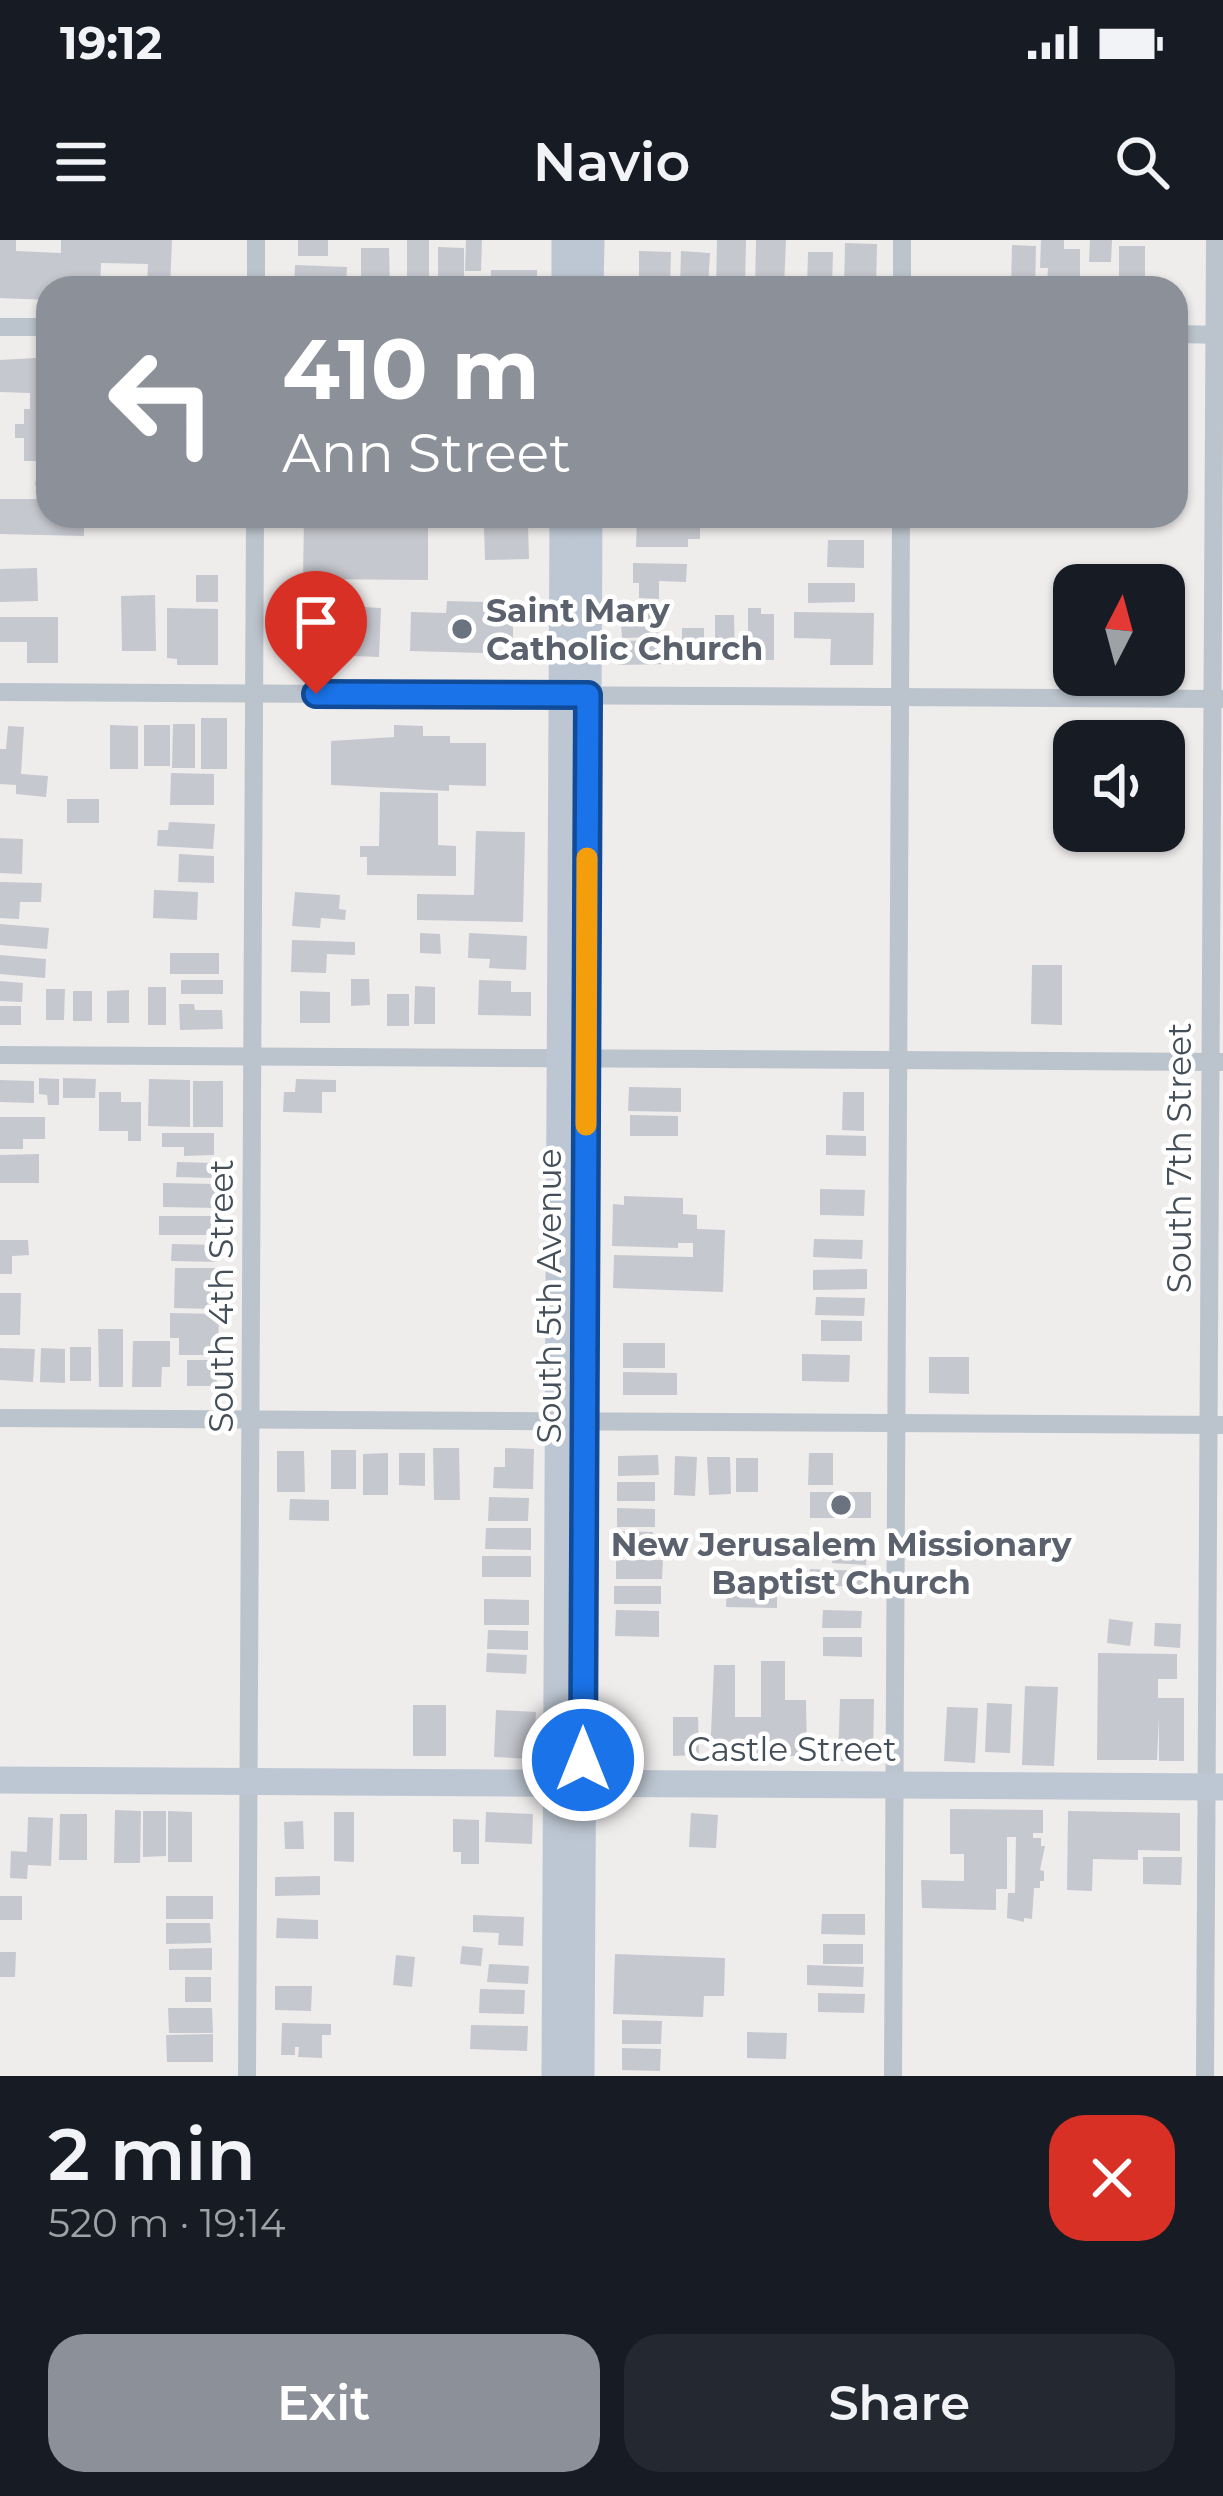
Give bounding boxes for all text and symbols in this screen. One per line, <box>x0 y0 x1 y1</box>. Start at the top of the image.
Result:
text: 19:12 <box>60 15 162 70</box>
icon: menu <box>48 129 114 195</box>
text: Navio <box>533 129 690 195</box>
icon: search <box>1109 129 1175 195</box>
text: 410 m <box>282 318 540 420</box>
icon: left <box>84 324 240 480</box>
text: Ann Street <box>282 420 571 486</box>
north arrow <box>1053 564 1185 696</box>
map controls <box>1053 564 1185 852</box>
pin <box>265 571 367 694</box>
icon: arrive <box>283 589 349 655</box>
place label: Saint Mary Catholic Church <box>486 590 763 668</box>
marker: Saint Mary Catholic Church <box>449 616 475 642</box>
button: sound <box>1053 720 1185 852</box>
street label: South 7th Street <box>1159 1023 1199 1293</box>
street label: South 5th Avenue <box>529 1148 569 1444</box>
street label: South 4th Street <box>201 1159 241 1433</box>
marker: New Jerusalem Missionary Baptist Church <box>828 1492 854 1518</box>
place label: New Jerusalem Missionary Baptist Church <box>611 1524 1072 1602</box>
position arrow <box>520 1697 646 1823</box>
street label: Castle Street <box>687 1729 897 1769</box>
text: 2 min <box>48 2110 256 2198</box>
button: close <box>1049 2115 1175 2241</box>
text: 520 m · 19:14 <box>48 2199 286 2247</box>
button: Exit <box>48 2334 600 2472</box>
button: Share <box>624 2334 1175 2472</box>

